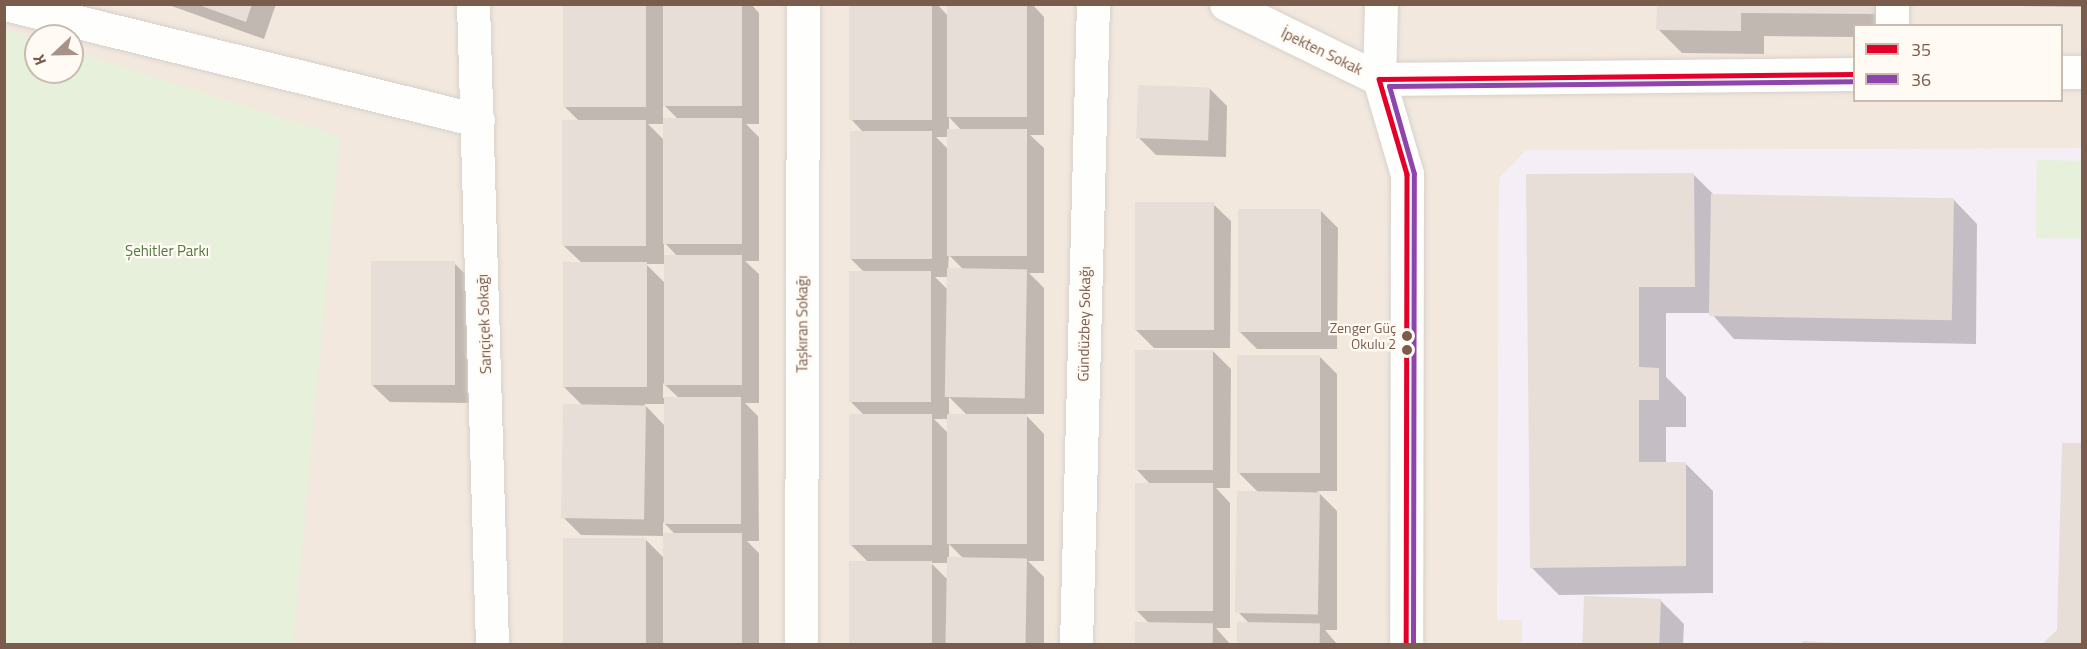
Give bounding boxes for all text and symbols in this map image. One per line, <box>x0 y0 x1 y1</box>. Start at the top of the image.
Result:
north arrow <box>24 24 84 84</box>
street label: İpekten Sokak <box>1278 24 1366 78</box>
legend <box>1853 24 2063 102</box>
text: 35 <box>1911 36 1931 63</box>
text: K <box>26 51 52 69</box>
text: 36 <box>1911 66 1931 93</box>
park label: Şehitler Parkı <box>125 242 209 260</box>
street label: Gündüzbey Sokağı <box>1074 266 1094 382</box>
street label: Sarıçiçek Sokağı <box>473 274 495 374</box>
street label: Taşkıran Sokağı <box>793 275 811 373</box>
place label: Zenger Güç Okulu 2 <box>1330 320 1396 352</box>
marker: Zenger Güç Okulu 2 <box>1401 330 1413 342</box>
unlabelled marker <box>1401 344 1413 356</box>

